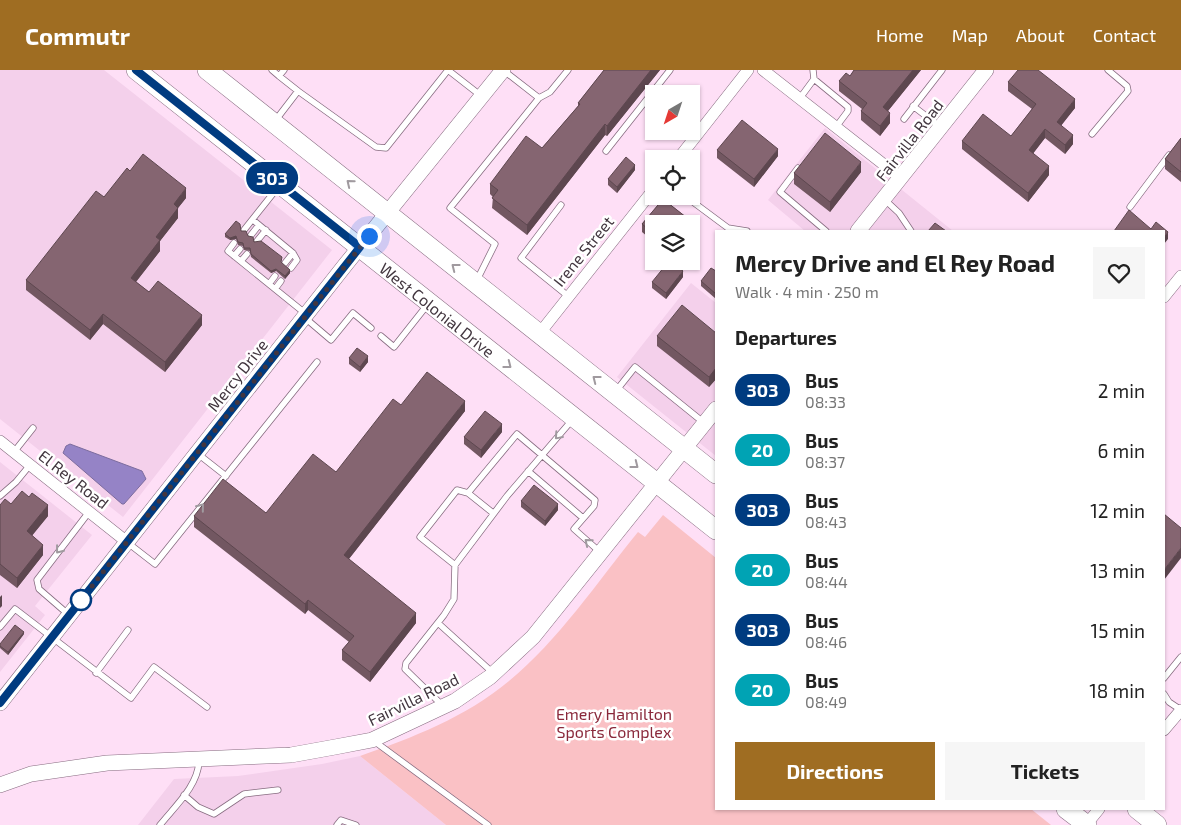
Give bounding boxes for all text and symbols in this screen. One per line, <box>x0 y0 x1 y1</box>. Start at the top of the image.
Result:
text: Commutr <box>25 21 130 50</box>
text: Home <box>876 24 924 46</box>
text: Map <box>952 24 988 46</box>
text: About <box>1016 24 1065 46</box>
text: Contact <box>1093 24 1156 46</box>
north arrow <box>645 85 700 140</box>
map controls <box>645 85 700 270</box>
street label: Fairvilla Road <box>871 95 947 185</box>
button: locate <box>645 150 700 205</box>
line badge: 303 <box>243 162 301 194</box>
text: 303 <box>256 167 288 189</box>
one-way arrow <box>346 180 355 189</box>
street label: Irene Street <box>549 212 617 290</box>
button: layers <box>645 215 700 270</box>
your location <box>357 224 382 249</box>
button: heart <box>1093 247 1145 299</box>
text: Mercy Drive and El Rey Road <box>735 248 1055 277</box>
street label: West Colonial Drive <box>376 258 499 361</box>
one-way arrow <box>451 264 461 273</box>
text: Walk · 4 min · 250 m <box>735 282 879 301</box>
text: Departures <box>735 326 837 349</box>
street label: Mercy Drive <box>203 335 271 415</box>
one-way arrow <box>502 359 511 367</box>
text: Bus <box>805 369 839 392</box>
one-way arrow <box>593 376 602 384</box>
text: 303 <box>747 379 778 401</box>
text: 2 min <box>1098 379 1145 402</box>
text: 08:33 <box>805 392 846 411</box>
text: Bus <box>805 429 839 452</box>
one-way arrow <box>556 430 564 439</box>
text: 20 <box>752 439 773 461</box>
text: 6 min <box>1097 439 1145 462</box>
street label: El Rey Road <box>35 446 113 512</box>
text: 08:37 <box>805 452 845 471</box>
one-way arrow <box>629 460 638 468</box>
text: Bus <box>805 489 839 512</box>
text: 303 <box>747 499 778 521</box>
text: 12 min <box>1090 499 1145 522</box>
one-way arrow <box>195 504 203 513</box>
text: 08:43 <box>805 512 847 531</box>
one-way arrow <box>585 540 594 548</box>
one-way arrow <box>56 544 64 553</box>
text: Bus <box>805 549 839 572</box>
text: 20 <box>752 559 773 581</box>
text: 13 min <box>1090 559 1145 582</box>
text: 08:44 <box>805 572 848 591</box>
unlabelled marker <box>70 589 92 611</box>
text: Bus <box>805 609 839 632</box>
text: 303 <box>747 619 778 641</box>
text: 15 min <box>1091 619 1145 642</box>
text: 08:46 <box>805 632 847 651</box>
street label: Fairvilla Road <box>365 669 461 729</box>
text: Bus <box>805 669 839 692</box>
text: 20 <box>752 679 773 701</box>
text: 18 min <box>1089 679 1145 702</box>
text: 08:49 <box>805 692 847 711</box>
park label: Emery Hamilton Sports Complex <box>556 704 672 741</box>
button: Directions <box>735 742 935 800</box>
button: Tickets <box>945 742 1145 800</box>

